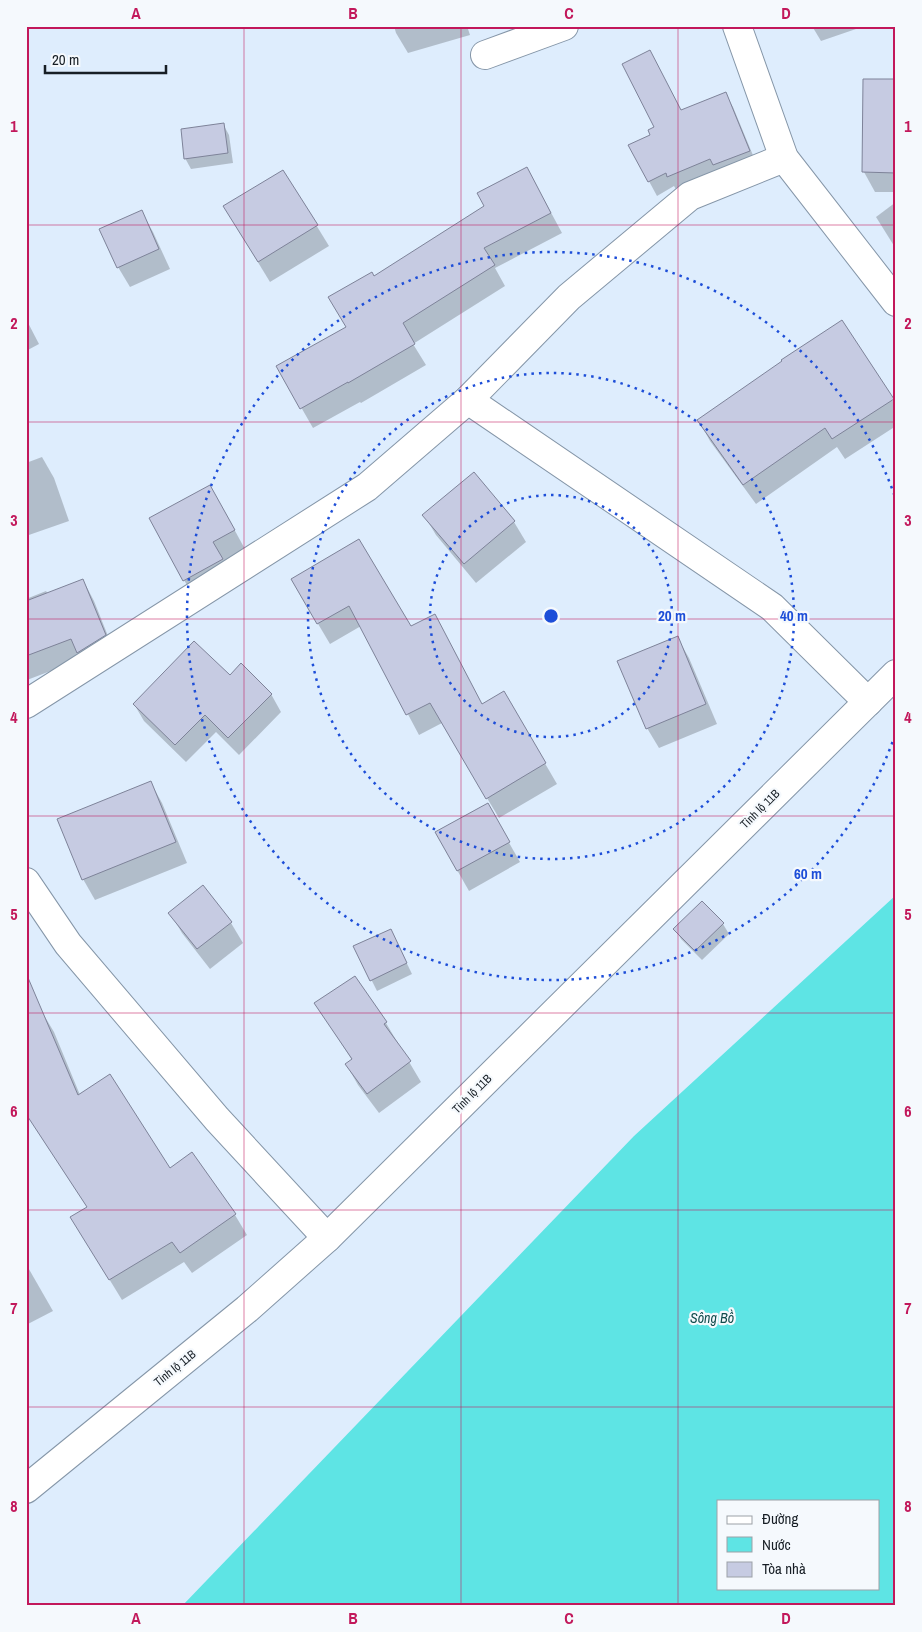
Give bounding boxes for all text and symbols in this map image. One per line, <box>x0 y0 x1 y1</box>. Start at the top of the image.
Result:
text: A <box>131 2 141 24</box>
text: B <box>348 2 358 24</box>
text: C <box>564 2 574 24</box>
text: D <box>781 2 791 24</box>
scale bar <box>45 42 166 74</box>
text: 20 m <box>52 49 79 70</box>
text: 1 <box>10 115 18 137</box>
text: 1 <box>904 115 912 137</box>
text: 2 <box>10 312 18 334</box>
text: 2 <box>904 312 912 334</box>
text: 3 <box>10 509 18 531</box>
text: 3 <box>904 509 912 531</box>
text: 20 m <box>658 605 686 626</box>
text: 40 m <box>780 605 808 626</box>
centre of rings <box>542 607 560 625</box>
text: 4 <box>10 706 18 728</box>
text: 4 <box>904 706 912 728</box>
street label: Tỉnh lộ 11B <box>737 786 783 832</box>
text: 60 m <box>794 863 822 884</box>
text: 5 <box>10 903 18 925</box>
text: 5 <box>904 903 912 925</box>
street label: Tỉnh lộ 11B <box>449 1071 495 1117</box>
text: 6 <box>10 1100 18 1122</box>
text: 6 <box>904 1100 912 1122</box>
text: 7 <box>10 1297 18 1319</box>
text: 7 <box>904 1297 912 1319</box>
water label: Sông Bồ <box>690 1309 734 1327</box>
street label: Tỉnh lộ 11B <box>151 1346 200 1390</box>
text: 8 <box>10 1495 18 1517</box>
text: 8 <box>904 1495 912 1517</box>
legend <box>717 1500 880 1590</box>
text: Đường <box>762 1508 798 1529</box>
text: Nước <box>762 1534 791 1555</box>
text: Tòa nhà <box>762 1558 806 1579</box>
text: A <box>131 1607 141 1629</box>
text: B <box>348 1607 358 1629</box>
text: C <box>564 1607 574 1629</box>
text: D <box>781 1607 791 1629</box>

